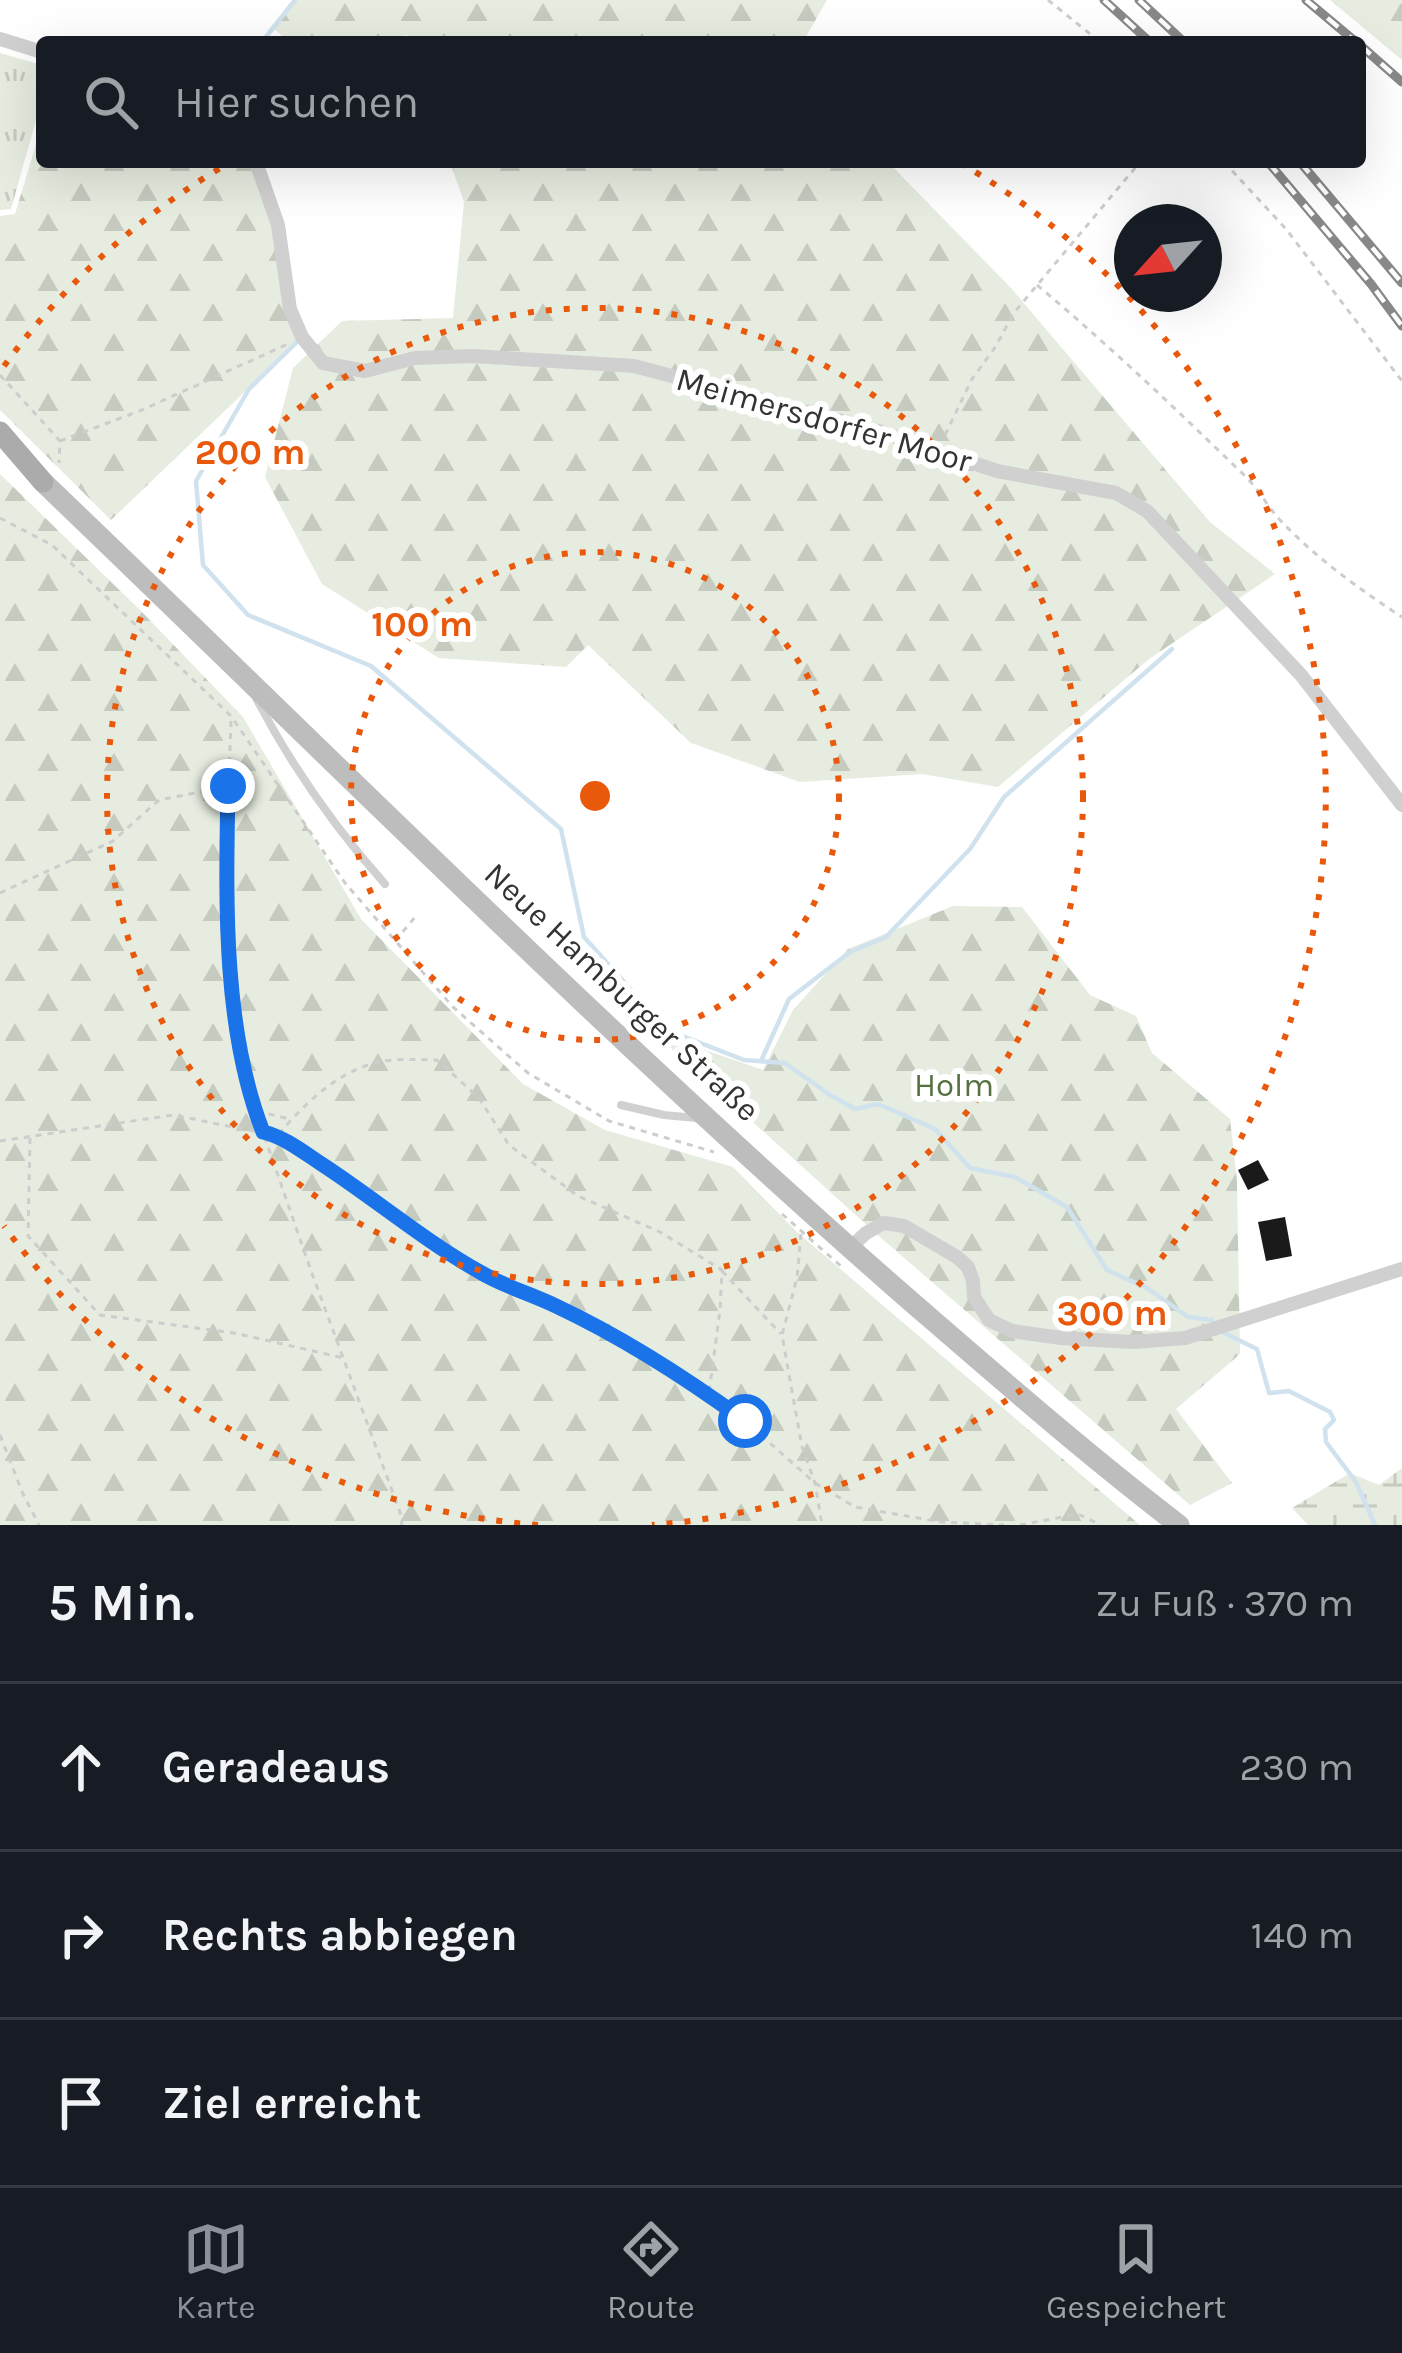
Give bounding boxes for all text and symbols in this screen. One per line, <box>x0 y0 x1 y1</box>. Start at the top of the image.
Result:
search box <box>36 36 1366 168</box>
icon: search <box>78 69 144 135</box>
text: Hier suchen <box>174 76 419 128</box>
north arrow <box>1114 204 1222 312</box>
street label: Meimersdorfer Moor <box>672 360 976 480</box>
text: 200 m <box>195 431 305 473</box>
text: 100 m <box>371 603 473 645</box>
route end <box>201 759 255 813</box>
centre of rings <box>574 775 616 817</box>
street label: Neue Hamburger Straße <box>477 855 767 1129</box>
park label: Holm <box>914 1066 994 1104</box>
text: 300 m <box>1056 1292 1168 1334</box>
route start <box>718 1394 772 1448</box>
text: 5 Min. <box>48 1573 195 1633</box>
text: Zu Fuß · 370 m <box>1095 1580 1354 1626</box>
icon: ahead <box>48 1734 114 1800</box>
text: Geradeaus <box>162 1741 390 1793</box>
text: 230 m <box>1239 1744 1354 1790</box>
icon: right <box>48 1902 114 1968</box>
text: Rechts abbiegen <box>162 1909 518 1961</box>
text: 140 m <box>1250 1912 1354 1958</box>
icon: arrive <box>48 2070 114 2136</box>
text: Ziel erreicht <box>162 2077 421 2129</box>
tab: Karte <box>176 2216 255 2326</box>
tab: Route <box>607 2216 695 2326</box>
tab: Gespeichert <box>1046 2216 1226 2326</box>

